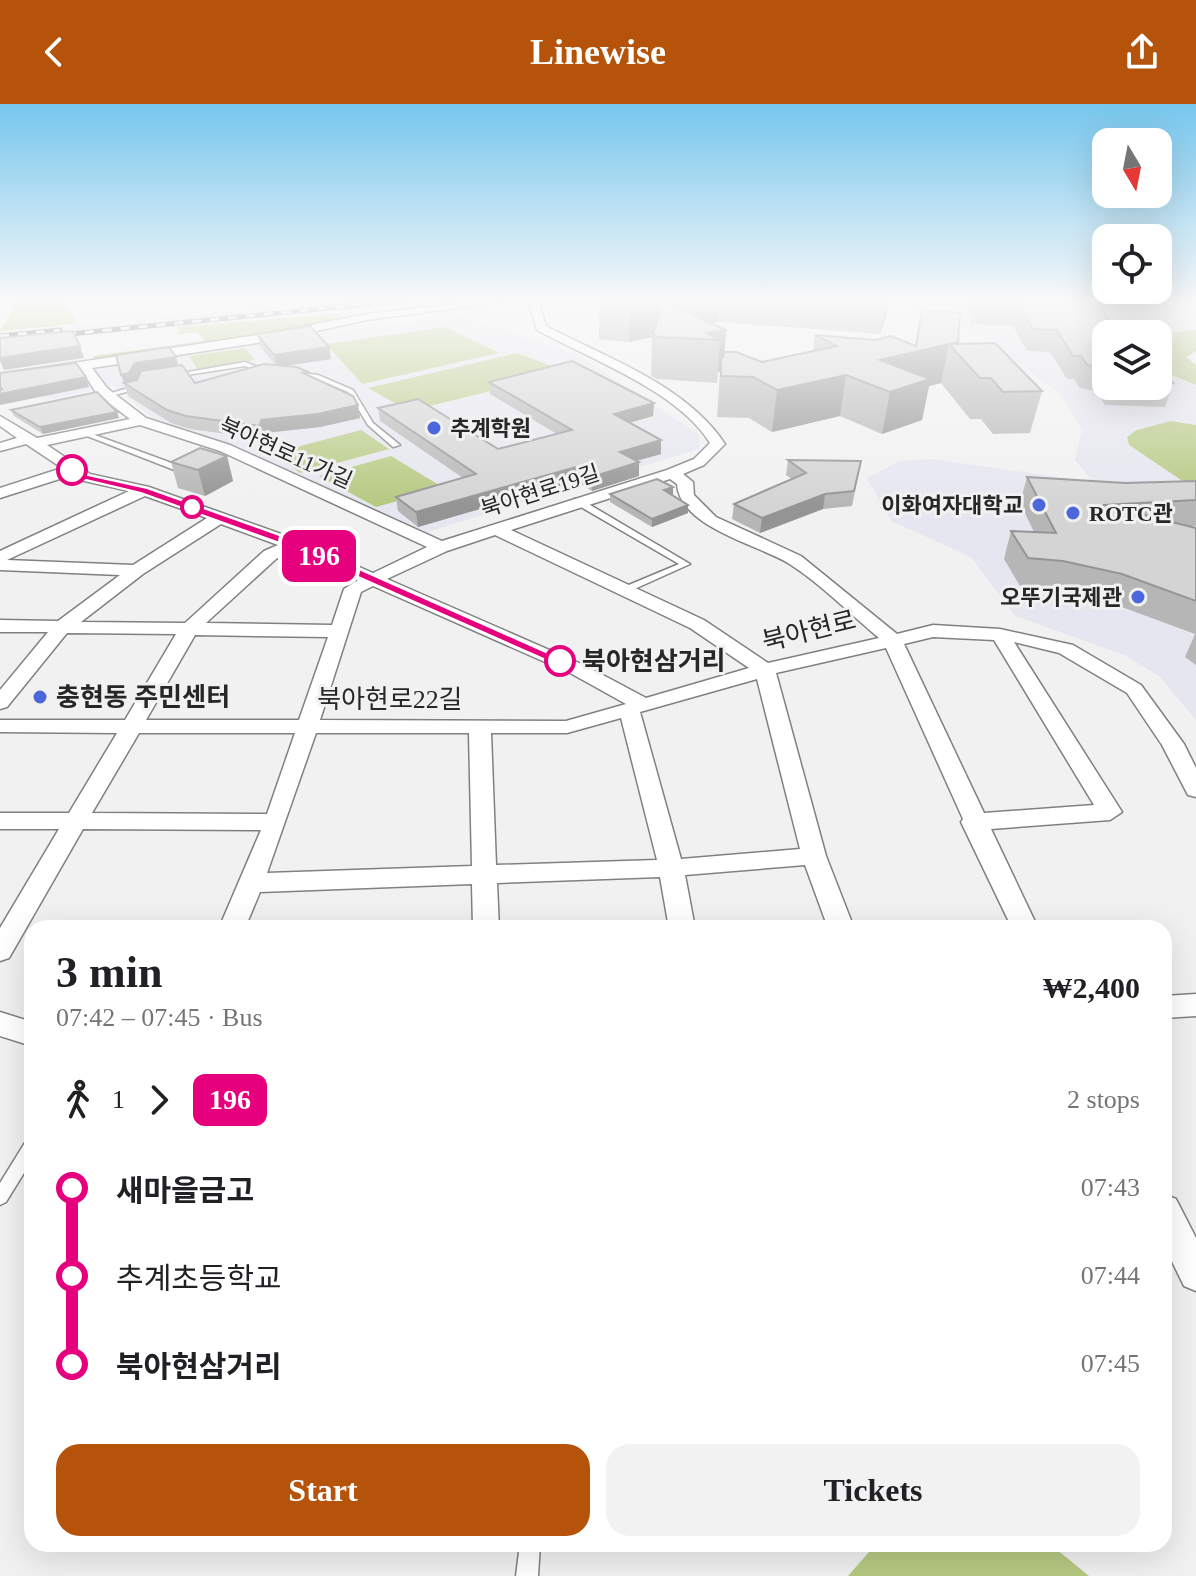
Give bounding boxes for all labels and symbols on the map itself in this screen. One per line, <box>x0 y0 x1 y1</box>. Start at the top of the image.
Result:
north arrow <box>1092 128 1172 208</box>
street label: 북아현로11가길 <box>216 413 356 493</box>
place label: 추계학원 <box>450 416 531 441</box>
marker: 추계학원 <box>425 419 443 437</box>
unlabelled marker <box>57 455 87 485</box>
street label: 북아현로19길 <box>478 460 602 522</box>
place label: 이화여자대학교 <box>881 493 1023 518</box>
unlabelled marker <box>181 496 203 518</box>
marker: 이화여자대학교 <box>1030 496 1048 514</box>
place label: ROTC관 <box>1089 501 1173 526</box>
marker: ROTC관 <box>1064 504 1082 522</box>
line badge: 196 <box>273 530 365 582</box>
place label: 오뚜기국제관 <box>1001 585 1122 610</box>
marker: 오뚜기국제관 <box>1129 588 1147 606</box>
street label: 북아현로 <box>759 605 859 657</box>
marker: 북아현삼거리 <box>545 646 575 676</box>
place label: 북아현삼거리 <box>582 647 726 676</box>
place label: 충현동 주민센터 <box>56 683 230 712</box>
street label: 북아현로22길 <box>317 685 463 714</box>
marker: 충현동 주민센터 <box>31 688 49 706</box>

